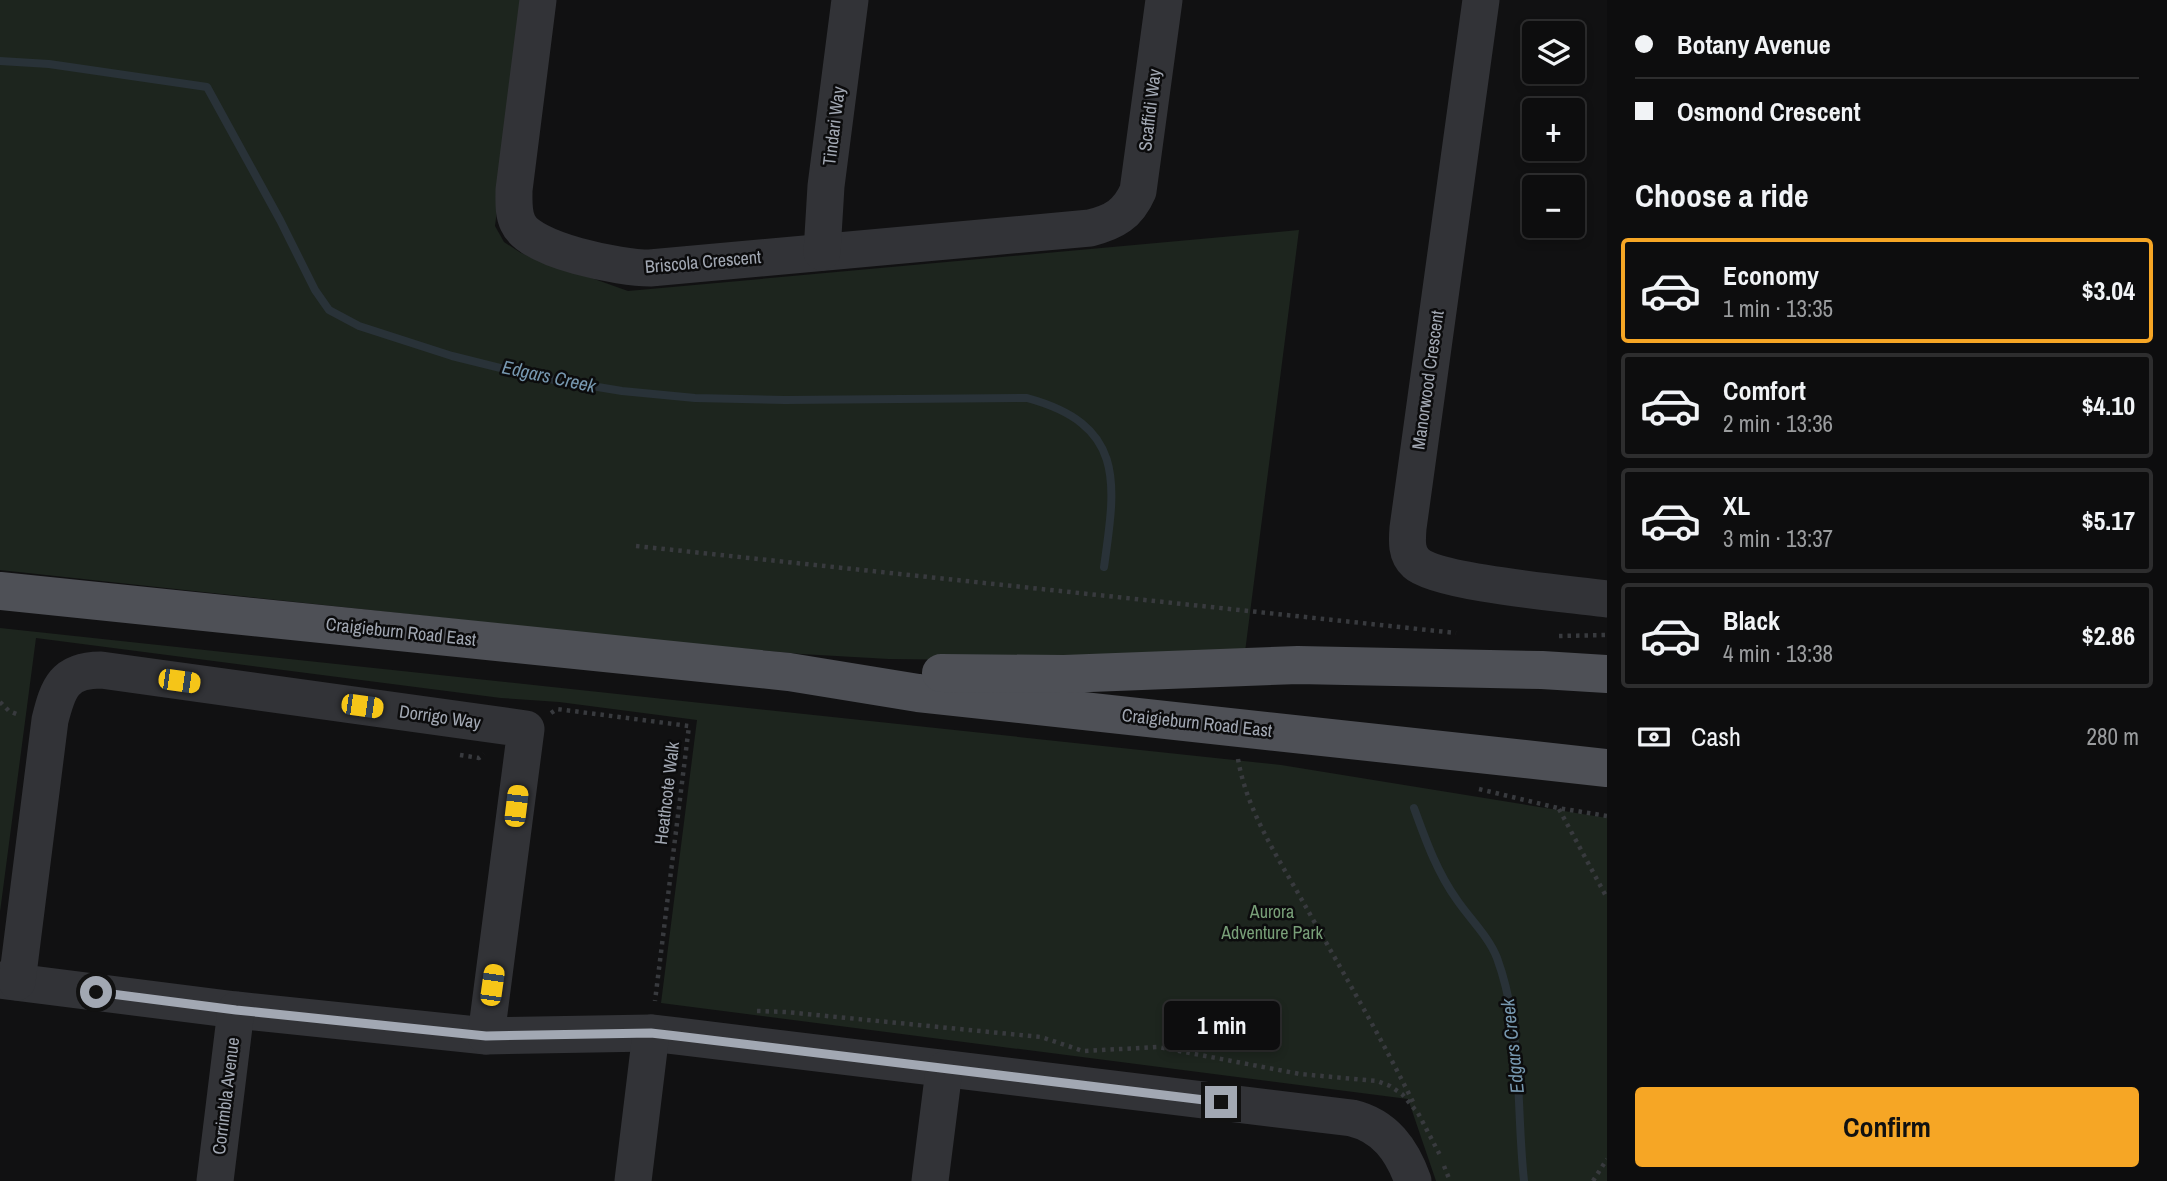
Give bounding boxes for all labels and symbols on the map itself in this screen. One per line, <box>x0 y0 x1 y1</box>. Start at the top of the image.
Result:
street label: Scaffidi Way <box>1132 67 1167 153</box>
street label: Tindari Way <box>816 84 851 167</box>
street label: Briscola Crescent <box>644 244 762 279</box>
street label: Manorwood Crescent <box>1405 309 1450 451</box>
water label: Edgars Creek <box>500 353 599 399</box>
street label: Craigieburn Road East <box>325 611 477 652</box>
car <box>157 668 202 694</box>
car <box>340 693 385 719</box>
street label: Dorrigo Way <box>398 698 483 735</box>
street label: Craigieburn Road East <box>1121 702 1273 743</box>
street label: Heathcote Walk <box>648 739 685 846</box>
car <box>504 784 529 828</box>
park label: Aurora Adventure Park <box>1220 899 1323 945</box>
car <box>479 963 506 1007</box>
route start <box>80 976 112 1008</box>
water label: Edgars Creek <box>1494 996 1530 1095</box>
callout: 1 min <box>1163 1000 1279 1050</box>
street label: Corrimbla Avenue <box>206 1036 245 1156</box>
route end <box>1205 1086 1237 1118</box>

